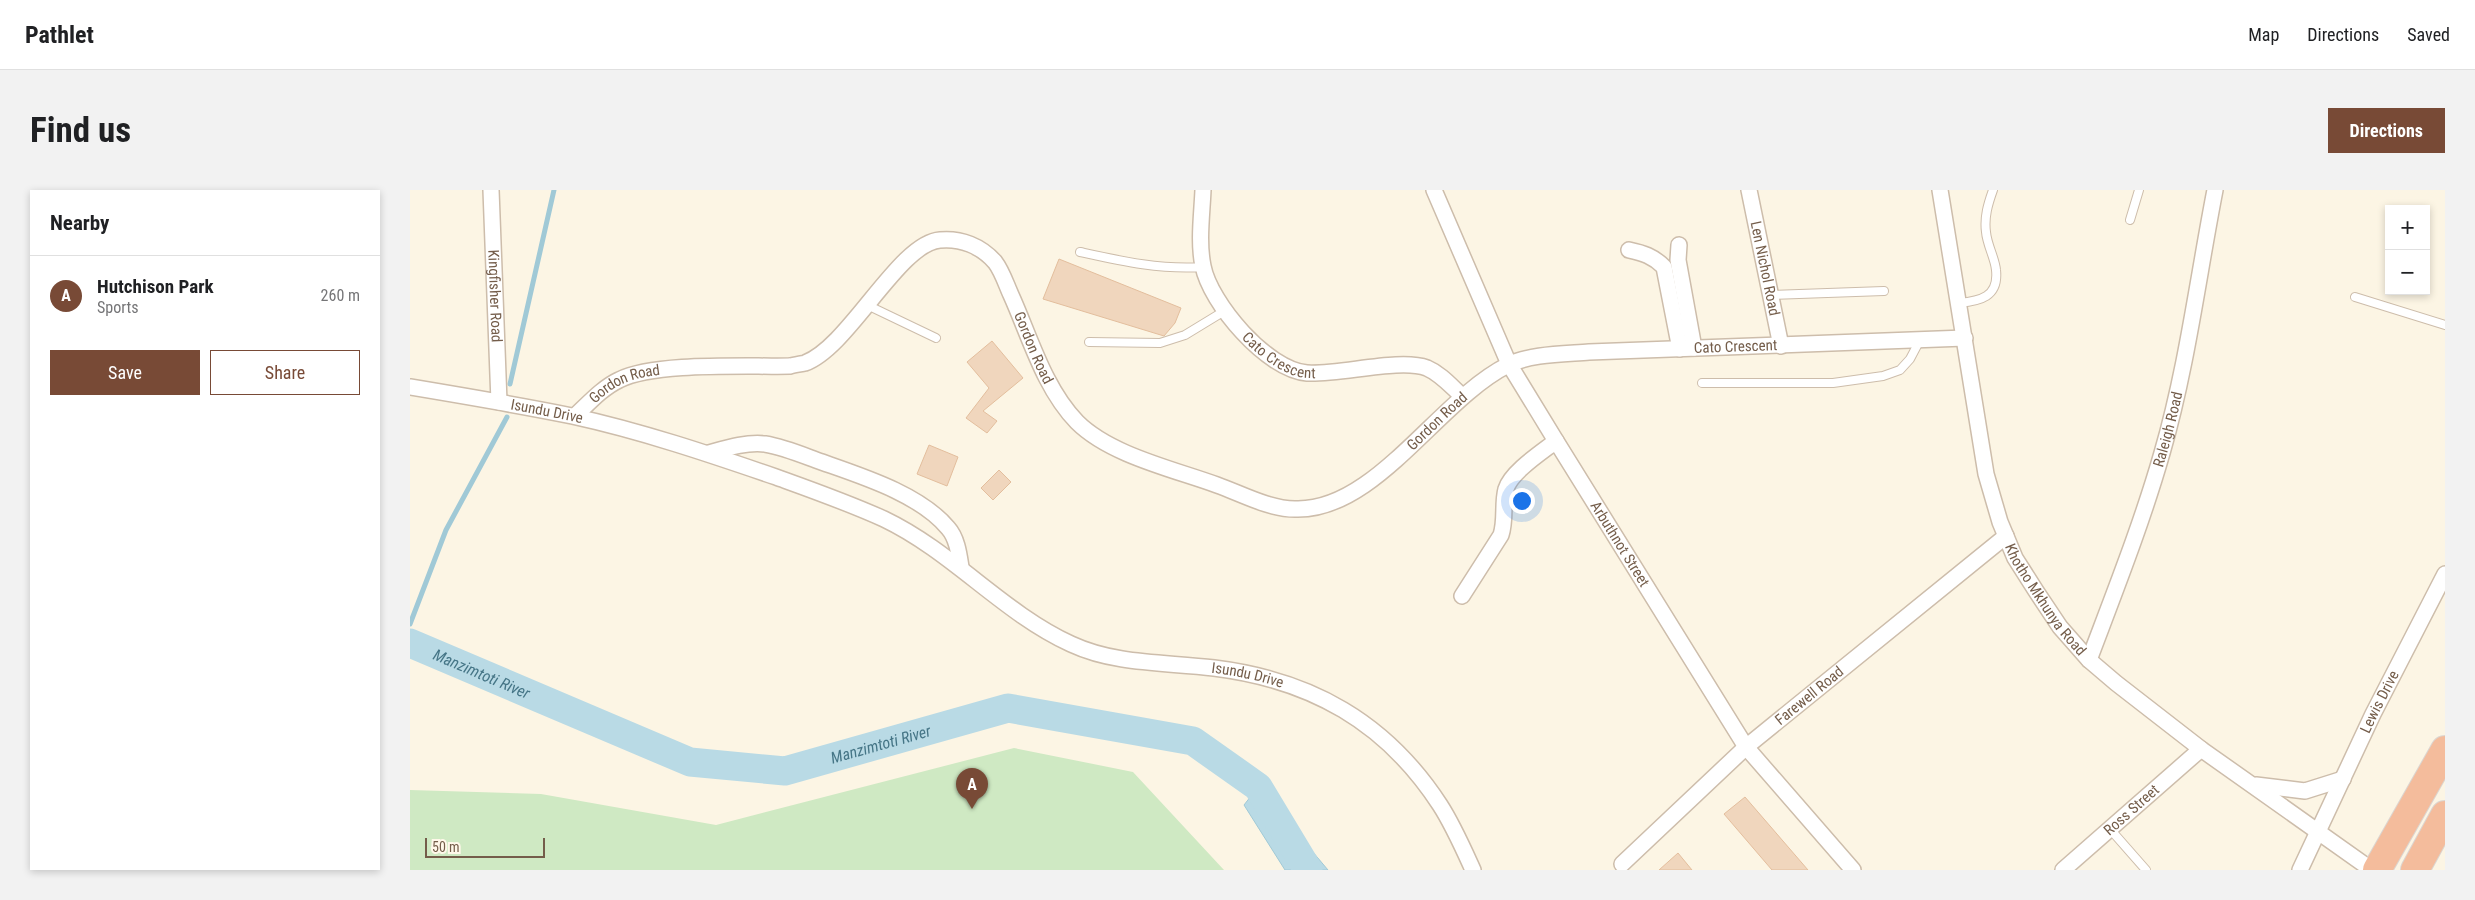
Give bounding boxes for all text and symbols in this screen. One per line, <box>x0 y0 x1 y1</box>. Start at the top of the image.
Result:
text: Pathlet <box>25 21 94 49</box>
text: Map <box>2248 24 2279 45</box>
text: Directions <box>2307 24 2379 45</box>
text: Saved <box>2407 24 2450 45</box>
button: Directions <box>2328 108 2445 153</box>
text: Find us <box>30 110 131 151</box>
map controls <box>2385 205 2430 295</box>
button: + <box>2385 205 2430 250</box>
text: Nearby <box>50 211 109 235</box>
street label: Len Nichol Road <box>1747 219 1784 317</box>
street label: Kingfisher Road <box>484 249 506 343</box>
button: − <box>2385 250 2430 295</box>
text: Hutchison Park <box>97 275 214 298</box>
text: A <box>61 286 71 305</box>
text: 260 m <box>321 286 360 305</box>
text: Sports <box>97 298 139 317</box>
street label: Gordon Road <box>1010 309 1057 387</box>
street label: Cato Crescent <box>1238 328 1316 382</box>
street label: Cato Crescent <box>1694 336 1778 357</box>
button: Save <box>50 350 200 395</box>
button: Share <box>210 350 360 395</box>
street label: Gordon Road <box>585 361 661 407</box>
street label: Gordon Road <box>1403 388 1471 454</box>
street label: Raleigh Road <box>2149 390 2186 469</box>
street label: Isundu Drive <box>509 395 585 427</box>
your location <box>1509 488 1535 514</box>
street label: Arbuthnot Street <box>1587 498 1653 590</box>
street label: Khotho Mkhunya Road <box>2001 541 2090 659</box>
water label: Manzimtoti River <box>430 645 534 703</box>
street label: Isundu Drive <box>1211 659 1286 692</box>
street label: Farewell Road <box>1771 663 1847 729</box>
street label: Lewis Drive <box>2356 668 2403 736</box>
water label: Manzimtoti River <box>829 721 934 768</box>
pin: A <box>956 768 988 809</box>
street label: Ross Street <box>2100 781 2163 839</box>
scale bar <box>425 835 545 858</box>
text: 50 m <box>432 839 460 855</box>

